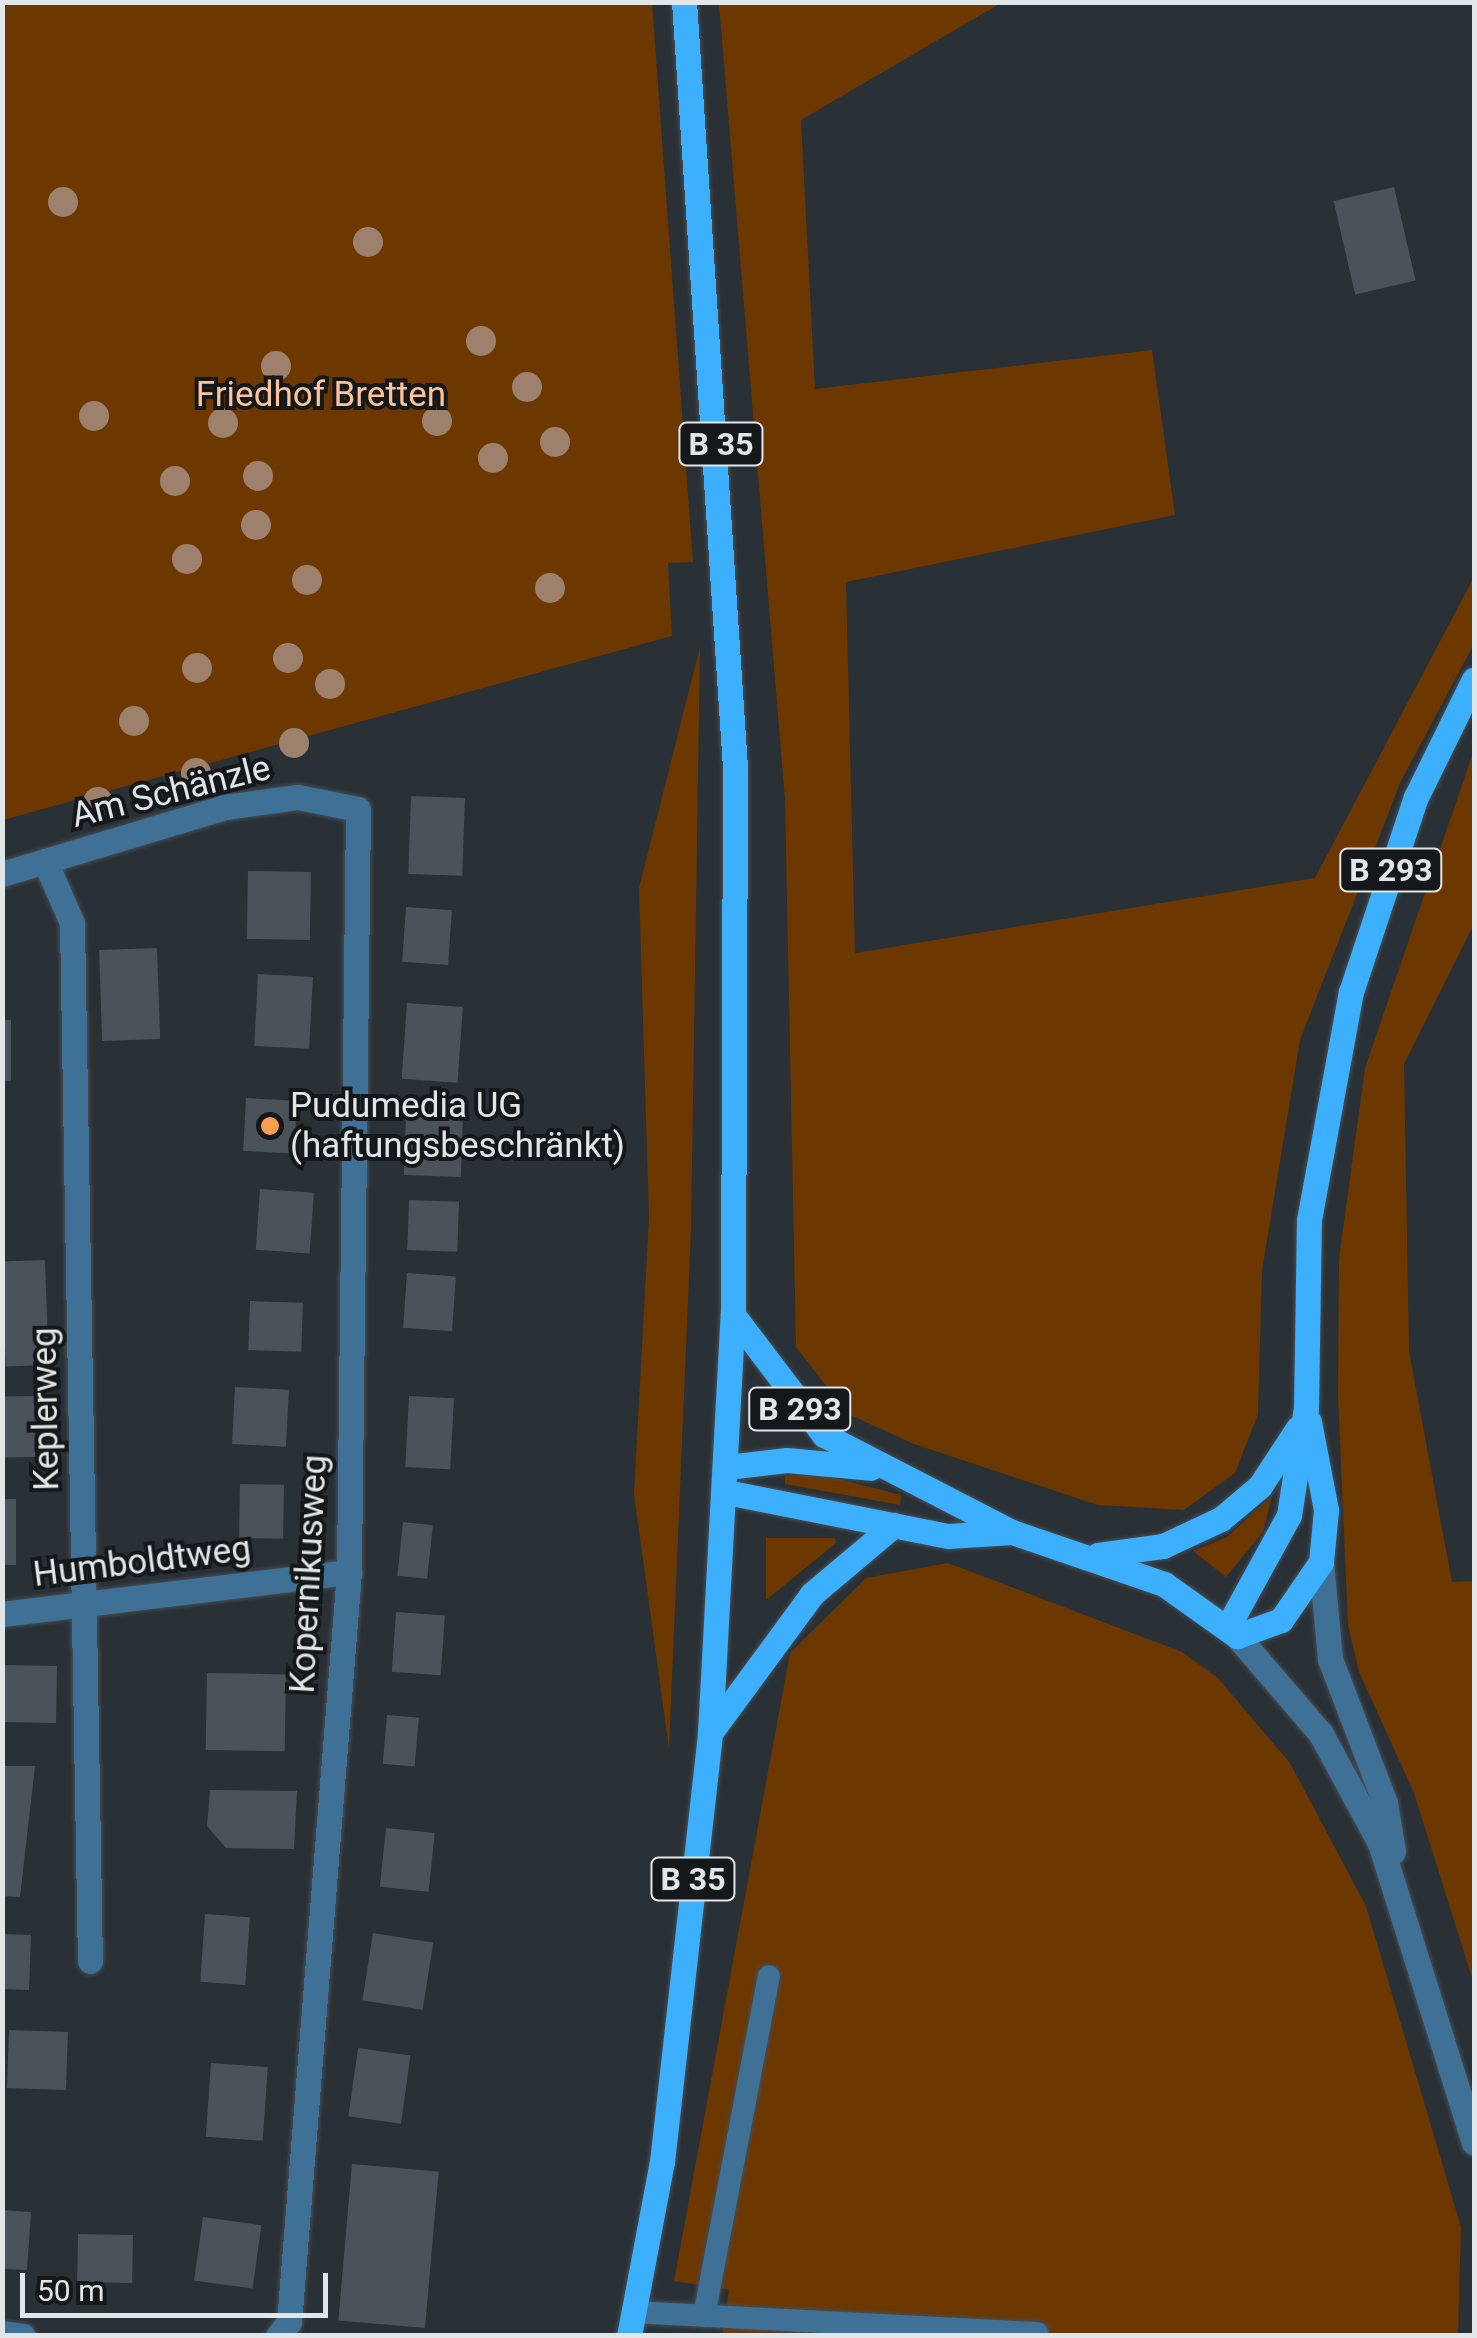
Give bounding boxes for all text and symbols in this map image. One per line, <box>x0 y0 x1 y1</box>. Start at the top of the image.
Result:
park label: Friedhof Bretten <box>196 374 446 416</box>
road number: B 35 <box>676 417 766 471</box>
street label: Am Schänzle <box>67 747 275 837</box>
road number: B 293 <box>1338 843 1444 897</box>
place label: Pudumedia UG (haftungsbeschränkt) <box>290 1085 625 1167</box>
marker: Pudumedia UG (haftungsbeschränkt) <box>259 1115 281 1137</box>
street label: Keplerweg <box>24 1327 68 1491</box>
road number: B 293 <box>748 1382 852 1436</box>
street label: Kopernikusweg <box>282 1454 336 1694</box>
street label: Humboldtweg <box>31 1528 253 1596</box>
road number: B 35 <box>648 1852 738 1906</box>
scale bar <box>25 2253 332 2315</box>
text: 50 m <box>37 2273 104 2308</box>

